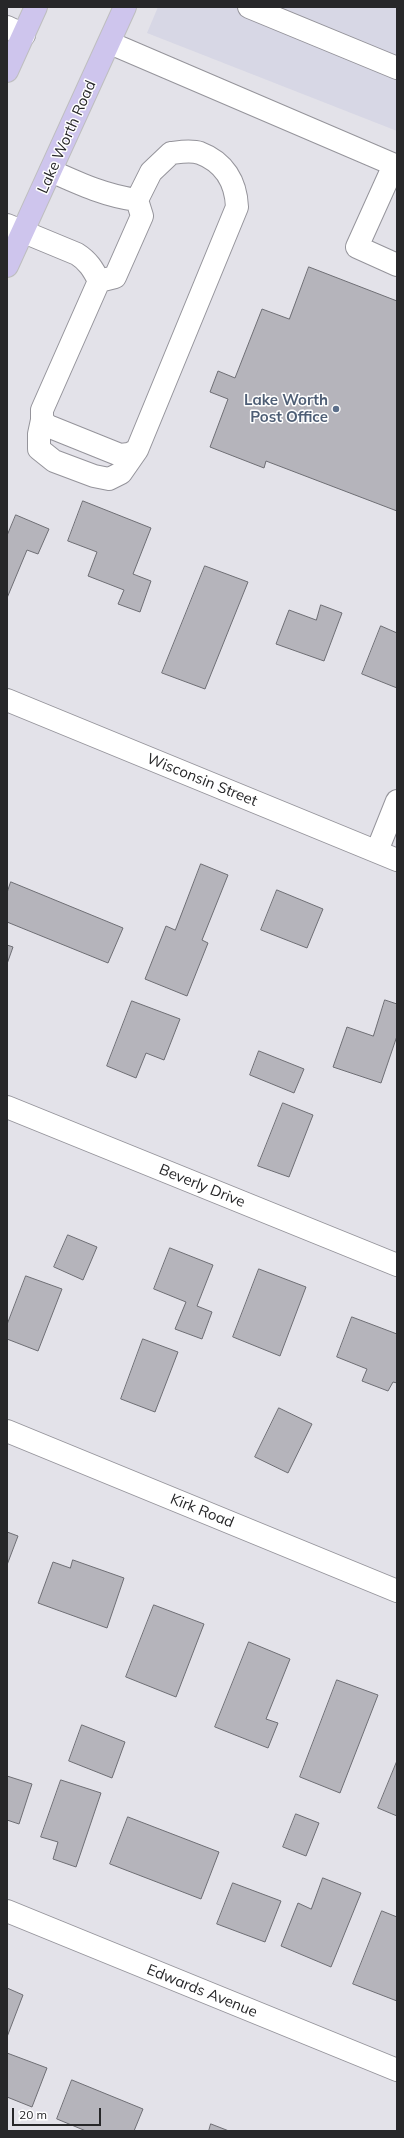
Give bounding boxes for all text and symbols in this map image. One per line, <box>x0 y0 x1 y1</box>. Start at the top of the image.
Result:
street label: Lake Worth Road <box>34 78 100 196</box>
place label: Lake Worth Post Office <box>244 391 328 426</box>
marker: Lake Worth Post Office <box>331 404 341 414</box>
street label: Wisconsin Street <box>144 750 260 810</box>
street label: Beverly Drive <box>156 1161 248 1211</box>
street label: Kirk Road <box>168 1490 236 1532</box>
street label: Edwards Avenue <box>144 1961 260 2021</box>
scale bar <box>14 2100 103 2126</box>
text: 20 m <box>19 2107 47 2122</box>

